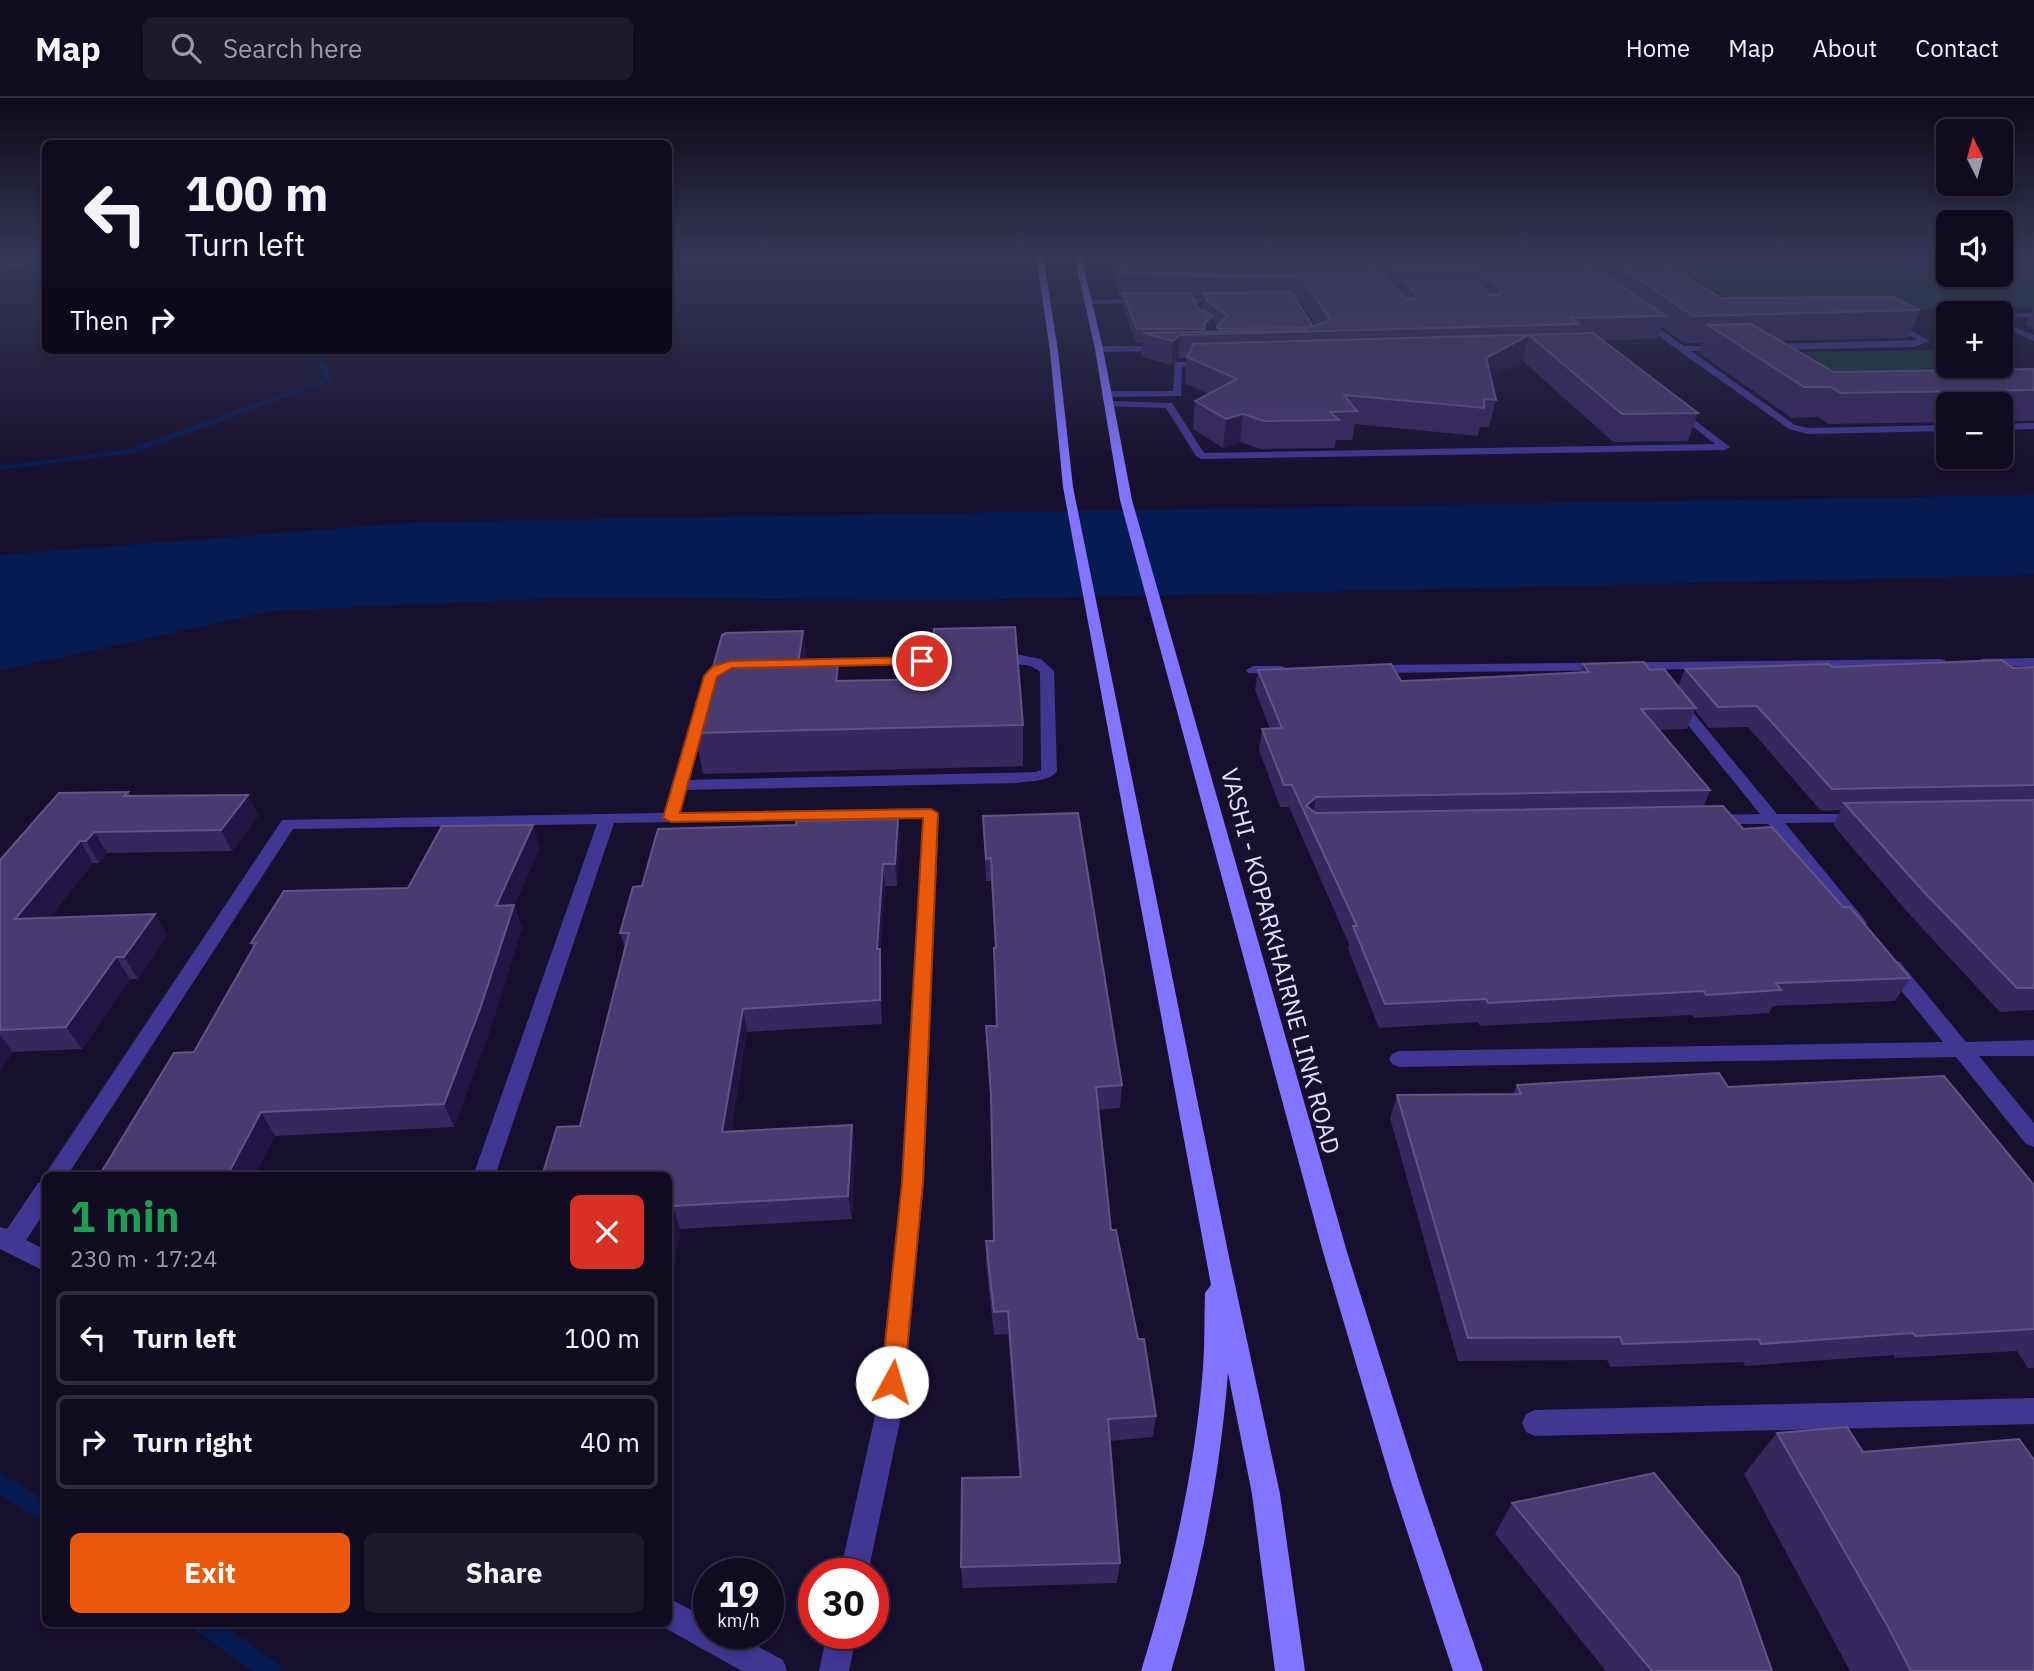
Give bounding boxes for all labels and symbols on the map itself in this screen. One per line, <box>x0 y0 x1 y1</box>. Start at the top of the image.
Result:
north arrow <box>1936 119 2012 196</box>
pin <box>892 631 952 691</box>
street label: VASHI - KOPARKHAIRNE LINK ROAD <box>1214 765 1348 1157</box>
position arrow <box>855 1345 929 1419</box>
speed limit sign: 30 <box>798 1558 889 1649</box>

